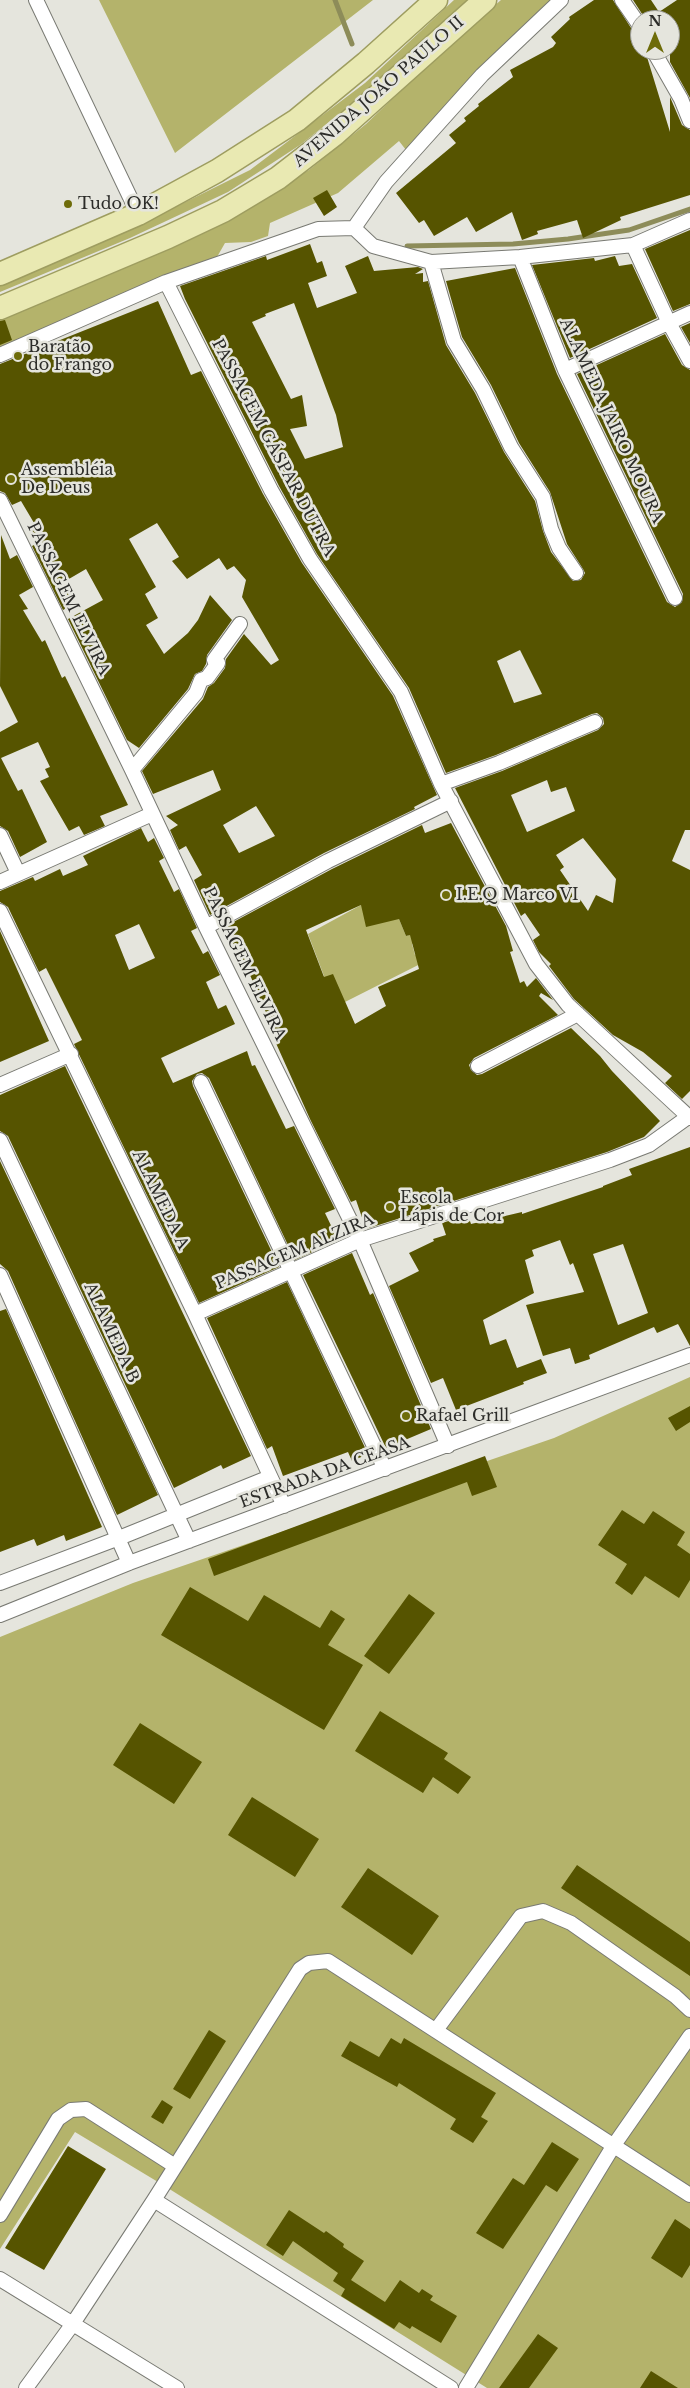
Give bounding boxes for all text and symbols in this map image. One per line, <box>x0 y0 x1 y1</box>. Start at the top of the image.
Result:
north arrow <box>630 10 680 60</box>
text: N <box>648 12 662 30</box>
street label: AVENIDA JOÃO PAULO II <box>290 13 468 171</box>
place label: Tudo OK! <box>78 194 159 214</box>
marker: Tudo OK! <box>62 198 74 210</box>
street label: ALAMEDA JAIRO MOURA <box>555 315 667 527</box>
street label: PASSAGEM GÁSPAR DUTRA <box>207 336 339 560</box>
place label: Baratão do Frango <box>28 337 112 375</box>
marker: Baratão do Frango <box>12 350 24 362</box>
place label: Assembléia De Deus <box>21 460 113 498</box>
marker: Assembléia De Deus <box>5 473 17 485</box>
street label: PASSAGEM ELVIRA <box>22 519 114 679</box>
street label: PASSAGEM ELVIRA <box>198 884 290 1044</box>
place label: I.E.Q Marco VI <box>456 885 579 905</box>
marker: I.E.Q Marco VI <box>440 889 452 901</box>
street label: ALAMEDA A <box>128 1147 192 1253</box>
place label: Escola Lápis de Cor <box>400 1188 504 1226</box>
marker: Escola Lápis de Cor <box>384 1201 396 1213</box>
street label: PASSAGEM ALZIRA <box>213 1210 377 1294</box>
street label: ALAMEDA B <box>79 1280 143 1386</box>
place label: Rafael Grill <box>416 1406 509 1426</box>
marker: Rafael Grill <box>400 1410 412 1422</box>
street label: ESTRADA DA CEASA <box>237 1433 413 1513</box>

